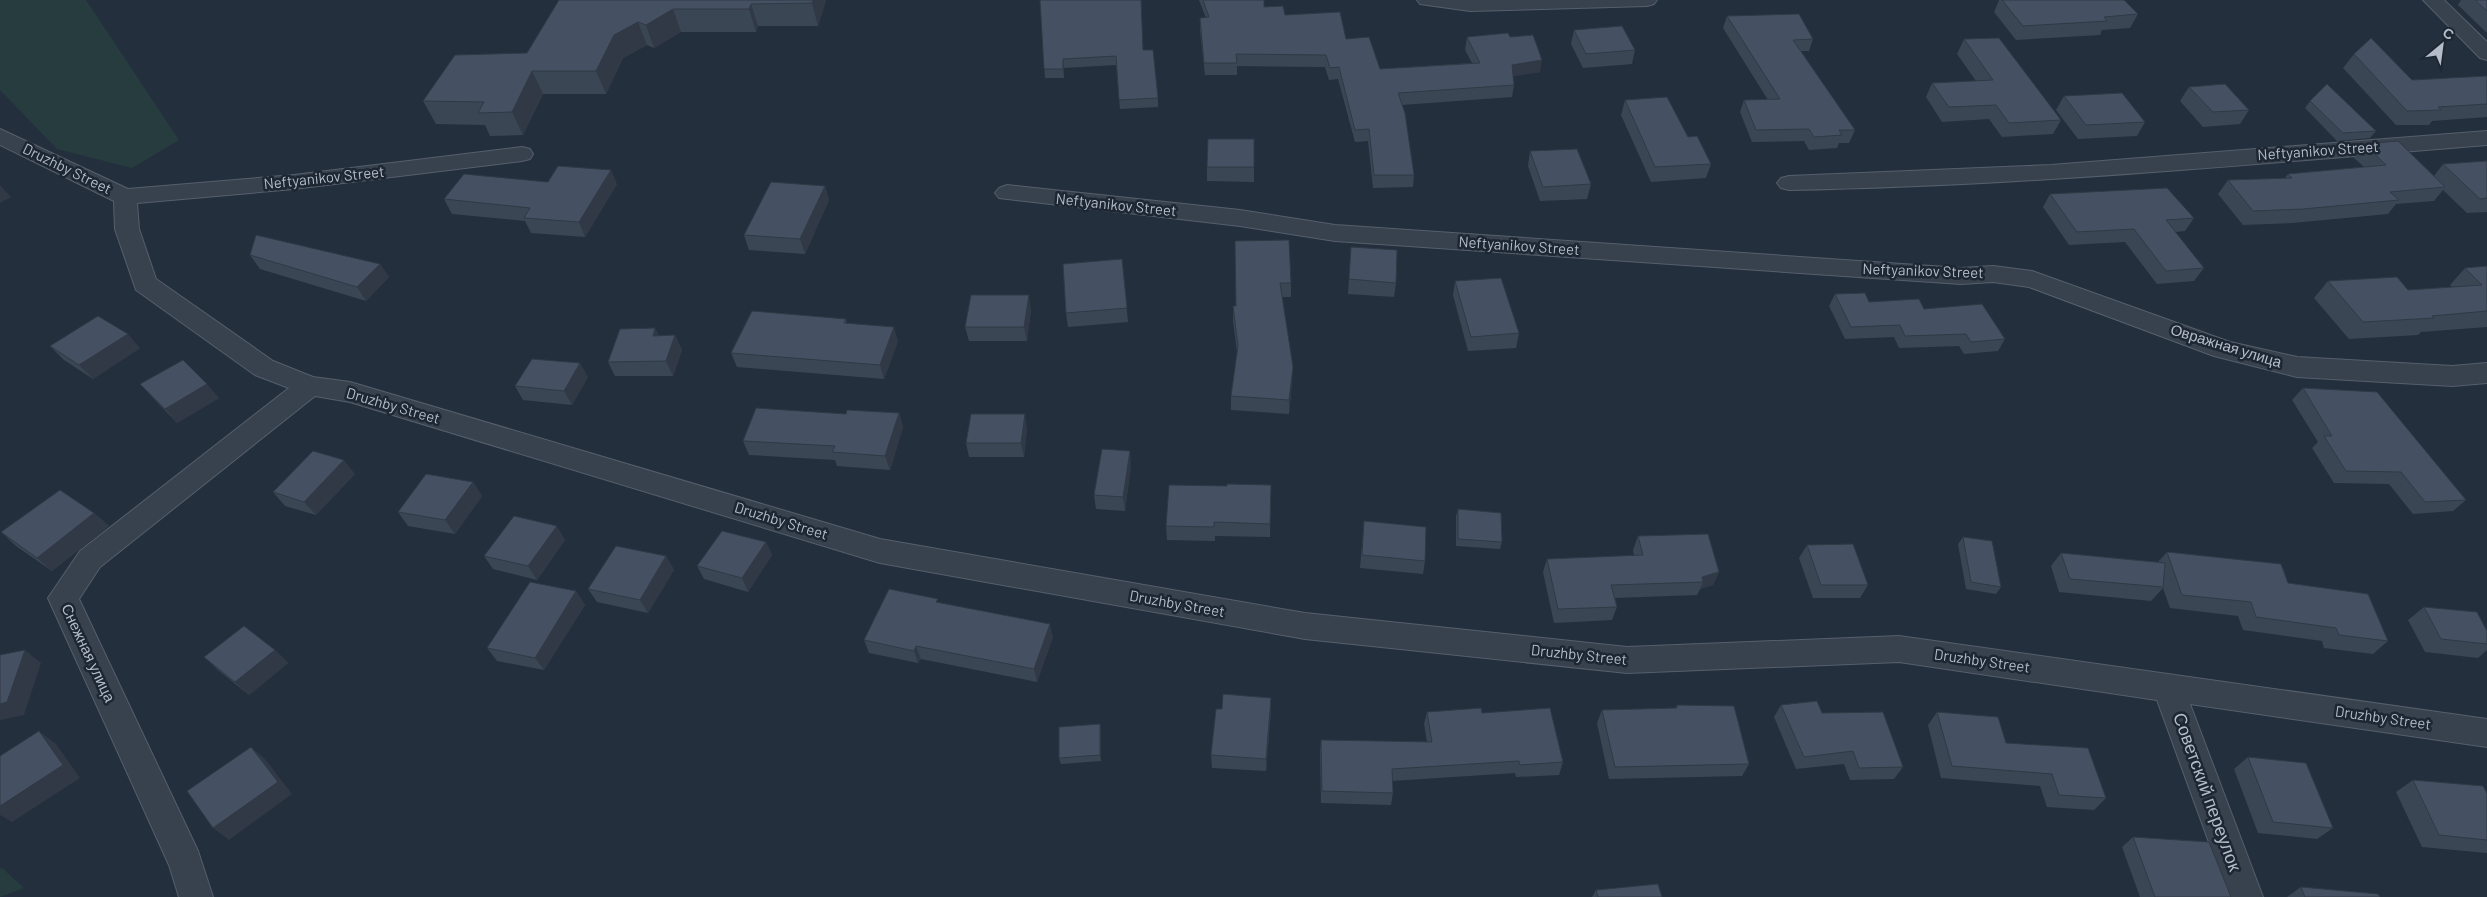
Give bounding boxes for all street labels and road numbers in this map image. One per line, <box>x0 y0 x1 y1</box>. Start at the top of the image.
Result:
street label: Neftyanikov Street <box>2257 137 2379 163</box>
street label: Druzhby Street <box>20 139 115 197</box>
street label: Neftyanikov Street <box>263 162 385 192</box>
street label: Neftyanikov Street <box>1055 189 1177 219</box>
street label: Neftyanikov Street <box>1458 232 1580 258</box>
street label: Neftyanikov Street <box>1862 259 1984 281</box>
street label: Овражная улица <box>2169 320 2285 371</box>
street label: Druzhby Street <box>344 383 442 427</box>
street label: Druzhby Street <box>733 497 830 543</box>
street label: Druzhby Street <box>1128 586 1226 620</box>
street label: Снежная улица <box>58 601 120 705</box>
street label: Druzhby Street <box>1530 640 1628 668</box>
street label: Druzhby Street <box>1933 644 2031 676</box>
street label: Druzhby Street <box>2334 701 2432 733</box>
street label: Советский переулок <box>2169 709 2247 874</box>

